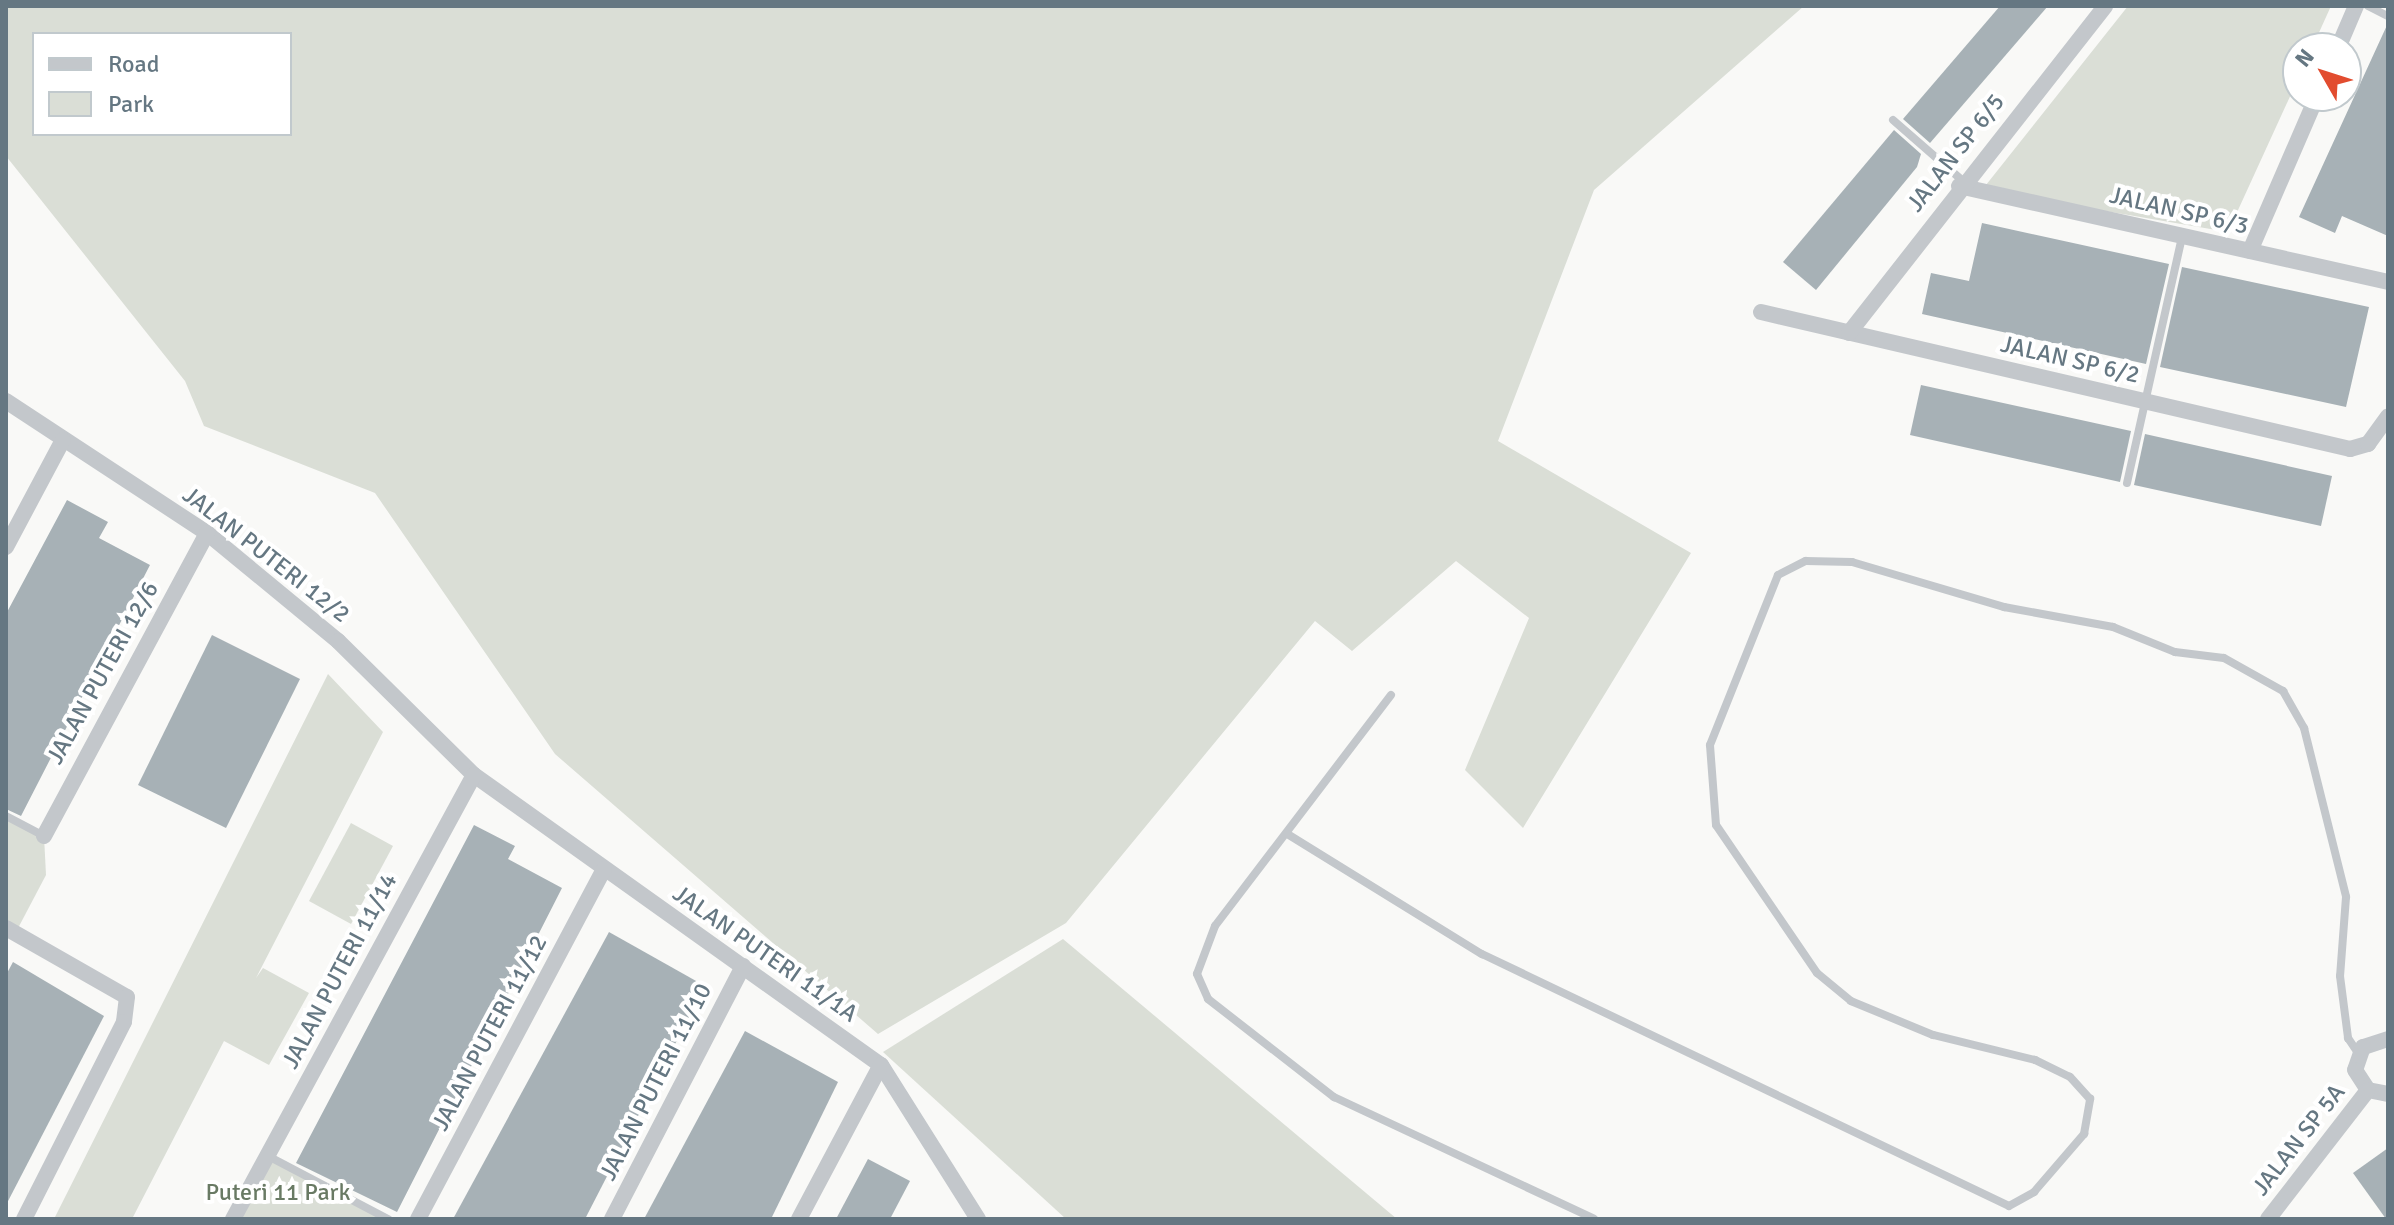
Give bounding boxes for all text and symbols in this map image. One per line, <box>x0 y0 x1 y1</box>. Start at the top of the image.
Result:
legend <box>32 32 292 136</box>
north arrow <box>2282 32 2362 112</box>
text: N <box>2289 43 2320 72</box>
text: Road <box>108 49 159 79</box>
street label: JALAN SP 6/5 <box>1901 88 2011 218</box>
text: Park <box>108 89 154 119</box>
street label: JALAN SP 6/3 <box>2107 181 2251 241</box>
street label: JALAN SP 6/2 <box>1998 330 2142 390</box>
street label: JALAN PUTERI 12/2 <box>177 481 355 629</box>
street label: JALAN PUTERI 12/6 <box>41 577 165 769</box>
street label: JALAN PUTERI 11/14 <box>276 868 404 1074</box>
street label: JALAN PUTERI 11/1A <box>667 879 863 1029</box>
street label: JALAN PUTERI 11/12 <box>426 930 554 1136</box>
street label: JALAN PUTERI 11/10 <box>594 979 718 1185</box>
street label: JALAN SP 5A <box>2247 1079 2351 1201</box>
park label: Puteri 11 Park <box>206 1179 350 1207</box>

